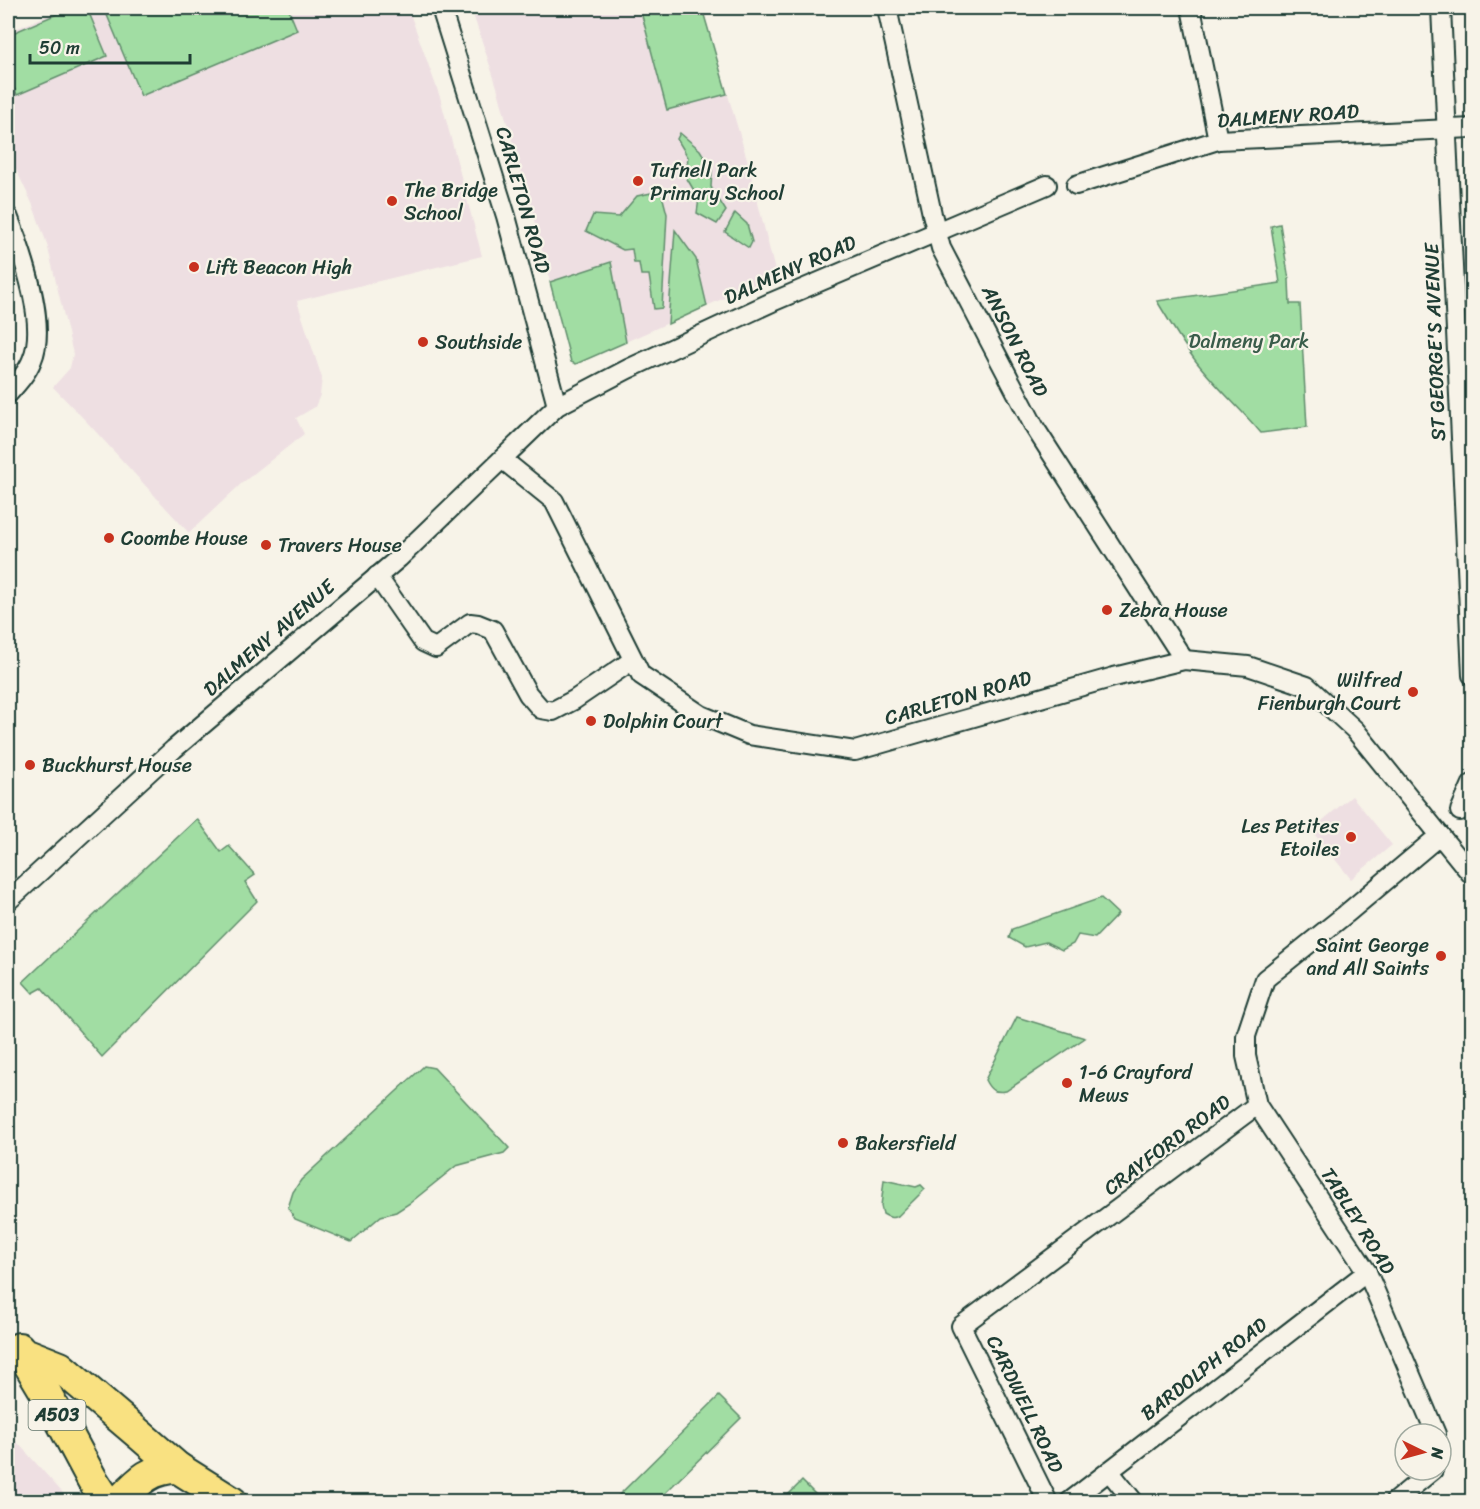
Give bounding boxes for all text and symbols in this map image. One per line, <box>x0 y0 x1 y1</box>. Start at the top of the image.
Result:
scale bar <box>30 27 190 65</box>
text: 50 m <box>39 32 80 64</box>
street label: DALMENY ROAD <box>1216 94 1360 138</box>
street label: CARLETON ROAD <box>485 122 561 278</box>
place label: Tufnell Park Primary School <box>650 153 785 211</box>
place label: The Bridge School <box>404 173 498 231</box>
marker: Tufnell Park Primary School <box>631 174 645 188</box>
marker: The Bridge School <box>385 194 399 208</box>
street label: DALMENY ROAD <box>718 225 862 315</box>
street label: ST GEORGE'S AVENUE <box>1414 241 1456 442</box>
place label: Lift Beacon High <box>206 250 352 285</box>
marker: Lift Beacon High <box>187 260 201 274</box>
street label: ANSON ROAD <box>971 278 1058 403</box>
park label: Dalmeny Park <box>1189 324 1309 359</box>
place label: Southside <box>435 325 522 360</box>
marker: Southside <box>416 335 430 349</box>
place label: Coombe House <box>121 521 248 556</box>
place label: Travers House <box>278 528 402 563</box>
marker: Coombe House <box>102 531 116 545</box>
marker: Travers House <box>259 538 273 552</box>
street label: DALMENY AVENUE <box>195 569 344 706</box>
place label: Zebra House <box>1119 593 1228 628</box>
marker: Zebra House <box>1100 603 1114 617</box>
street label: CARLETON ROAD <box>880 660 1036 736</box>
place label: Wilfred Fienburgh Court <box>1258 663 1402 721</box>
marker: Wilfred Fienburgh Court <box>1406 685 1420 699</box>
place label: Dolphin Court <box>603 704 724 739</box>
marker: Dolphin Court <box>584 714 598 728</box>
place label: Buckhurst House <box>42 748 192 783</box>
marker: Buckhurst House <box>23 758 37 772</box>
place label: Les Petites Etoiles <box>1241 809 1340 867</box>
marker: Les Petites Etoiles <box>1344 830 1358 844</box>
place label: Saint George and All Saints <box>1307 928 1430 986</box>
marker: Saint George and All Saints <box>1434 949 1448 963</box>
place label: 1-6 Crayford Mews <box>1079 1055 1194 1113</box>
marker: 1-6 Crayford Mews <box>1060 1076 1074 1090</box>
street label: CRAYFORD ROAD <box>1096 1085 1238 1205</box>
place label: Bakersfield <box>855 1126 957 1161</box>
marker: Bakersfield <box>836 1136 850 1150</box>
street label: TABLEY ROAD <box>1311 1160 1405 1282</box>
street label: BARDOLPH ROAD <box>1133 1308 1275 1430</box>
street label: CARDWELL ROAD <box>976 1329 1074 1479</box>
road number: A503 <box>28 1400 86 1430</box>
north arrow <box>1393 1422 1453 1482</box>
text: N <box>1422 1445 1452 1461</box>

